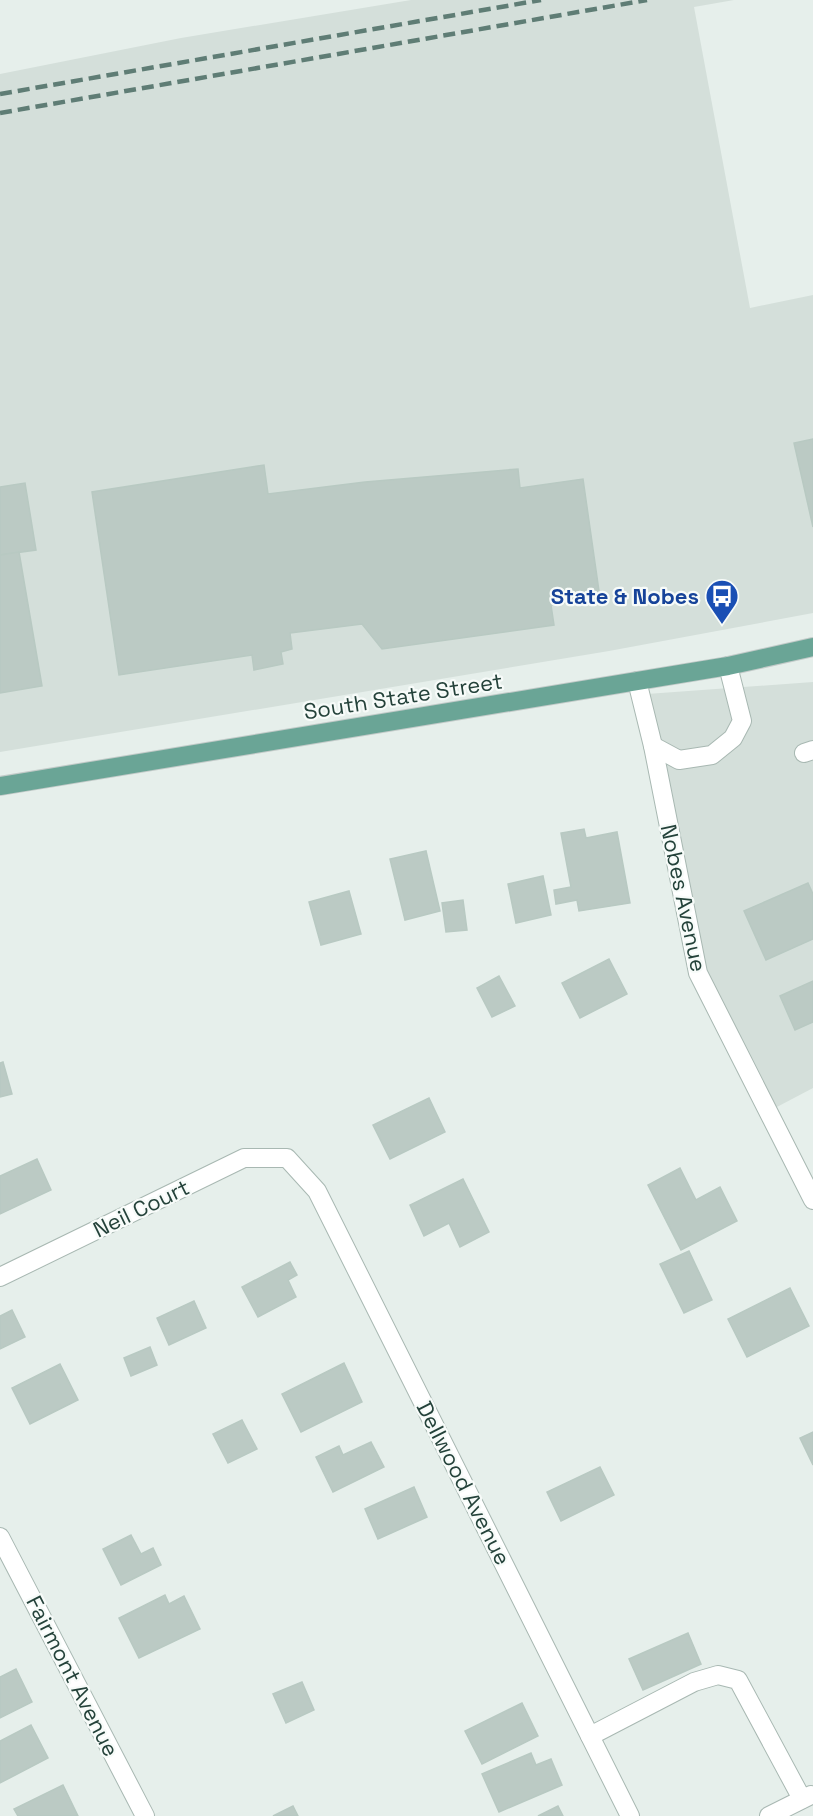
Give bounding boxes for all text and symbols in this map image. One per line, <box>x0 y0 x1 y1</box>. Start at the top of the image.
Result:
bus stop icon: State & Nobes <box>704 578 740 625</box>
place label: State & Nobes <box>551 582 699 610</box>
street label: South State Street <box>302 666 504 726</box>
street label: Nobes Avenue <box>655 822 713 974</box>
street label: Neil Court <box>88 1173 194 1243</box>
street label: Dellwood Avenue <box>411 1396 517 1570</box>
street label: Fairmont Avenue <box>20 1591 126 1761</box>

